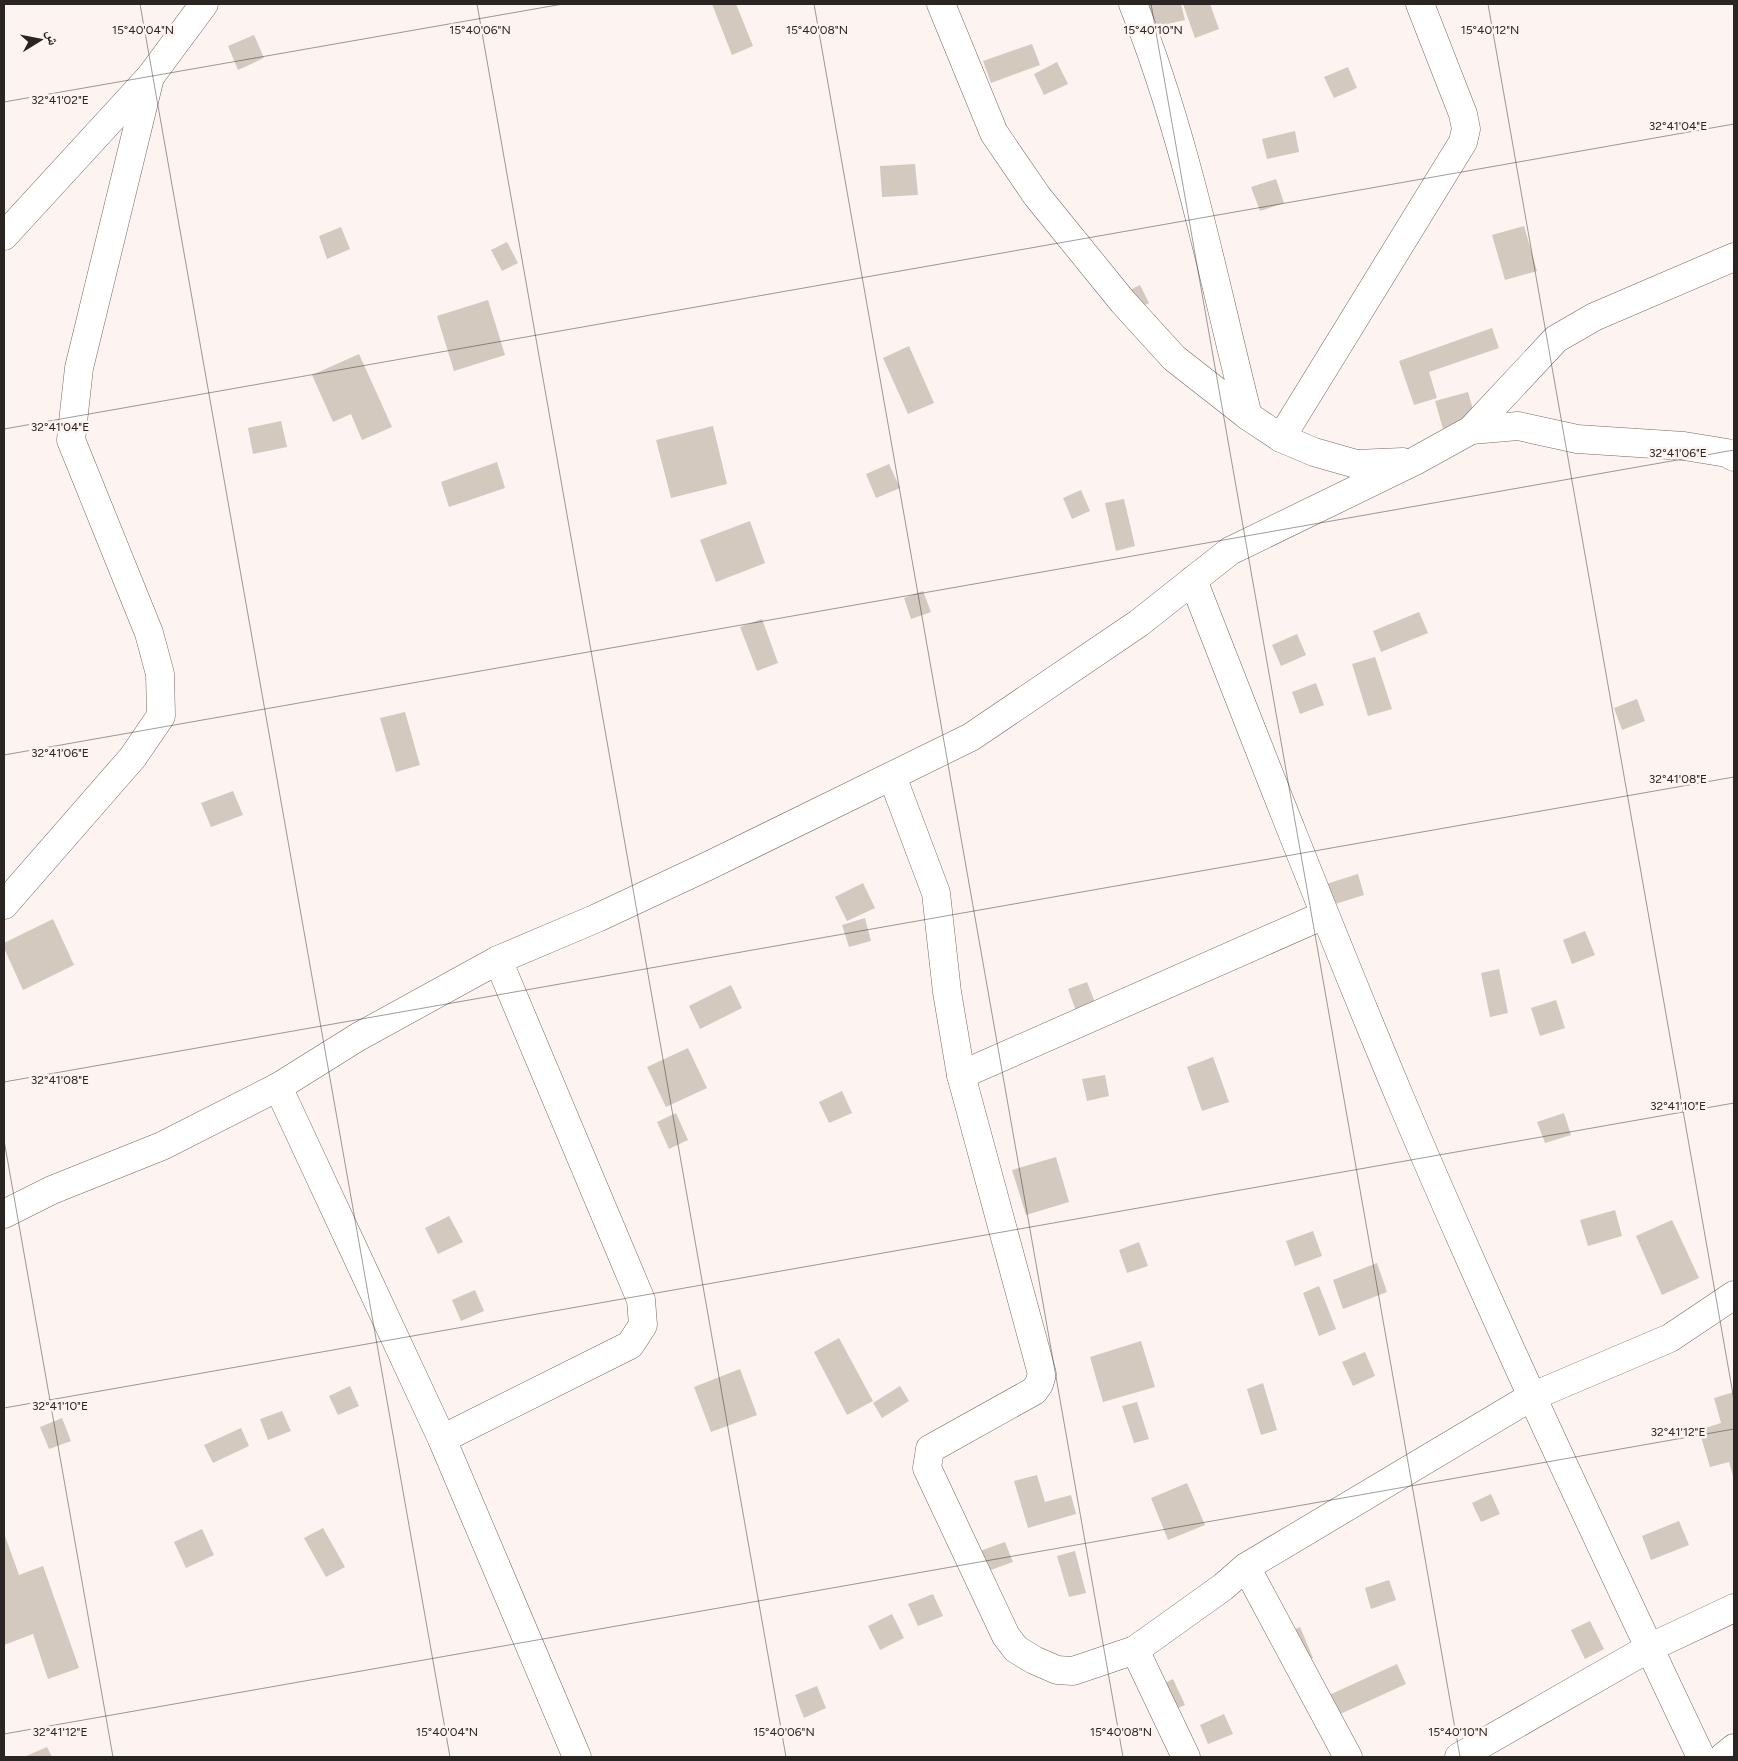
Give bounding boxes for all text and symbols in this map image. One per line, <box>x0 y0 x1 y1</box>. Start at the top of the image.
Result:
north arrow <box>15 15 65 65</box>
text: 15°40'04"N <box>112 23 174 37</box>
text: 15°40'06"N <box>449 23 511 37</box>
text: 15°40'08"N <box>786 23 848 37</box>
text: 15°40'10"N <box>1123 23 1183 37</box>
text: 15°40'12"N <box>1461 23 1519 37</box>
text: ش <box>43 29 62 47</box>
text: 32°41'02"E <box>31 93 89 107</box>
text: 32°41'04"E <box>1649 119 1707 133</box>
text: 32°41'04"E <box>31 420 89 434</box>
text: 32°41'06"E <box>1649 446 1707 460</box>
text: 32°41'06"E <box>31 746 89 760</box>
text: 32°41'08"E <box>1649 772 1707 786</box>
text: 32°41'08"E <box>31 1073 89 1087</box>
text: 32°41'10"E <box>1650 1099 1706 1113</box>
text: 32°41'10"E <box>32 1399 88 1413</box>
text: 32°41'12"E <box>1650 1425 1706 1439</box>
text: 32°41'12"E <box>32 1725 88 1739</box>
text: 15°40'04"N <box>416 1725 478 1739</box>
text: 15°40'06"N <box>753 1725 815 1739</box>
text: 15°40'08"N <box>1090 1725 1152 1739</box>
text: 15°40'10"N <box>1428 1725 1488 1739</box>

